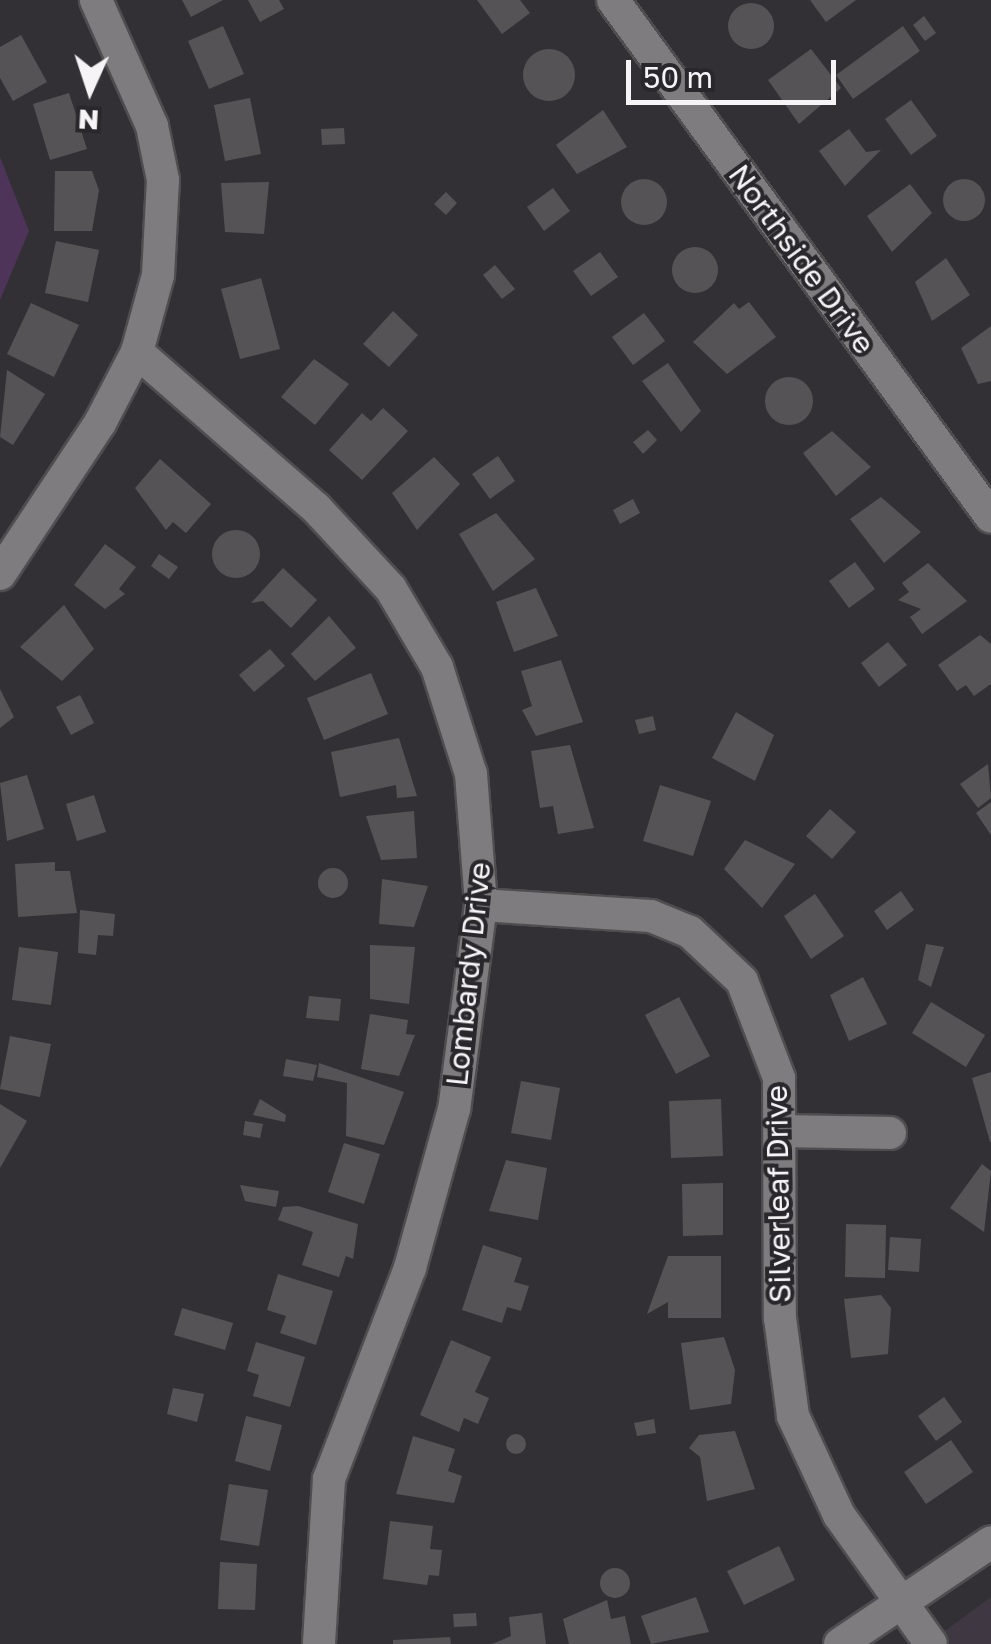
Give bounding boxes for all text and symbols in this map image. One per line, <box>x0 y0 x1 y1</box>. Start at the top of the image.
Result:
north arrow <box>40 40 140 140</box>
scale bar <box>631 40 841 102</box>
text: 50 m <box>643 59 713 95</box>
text: N <box>77 103 100 137</box>
street label: Northside Drive <box>721 157 883 361</box>
street label: Lombardy Drive <box>438 860 498 1088</box>
street label: Silverleaf Drive <box>758 1085 798 1303</box>

